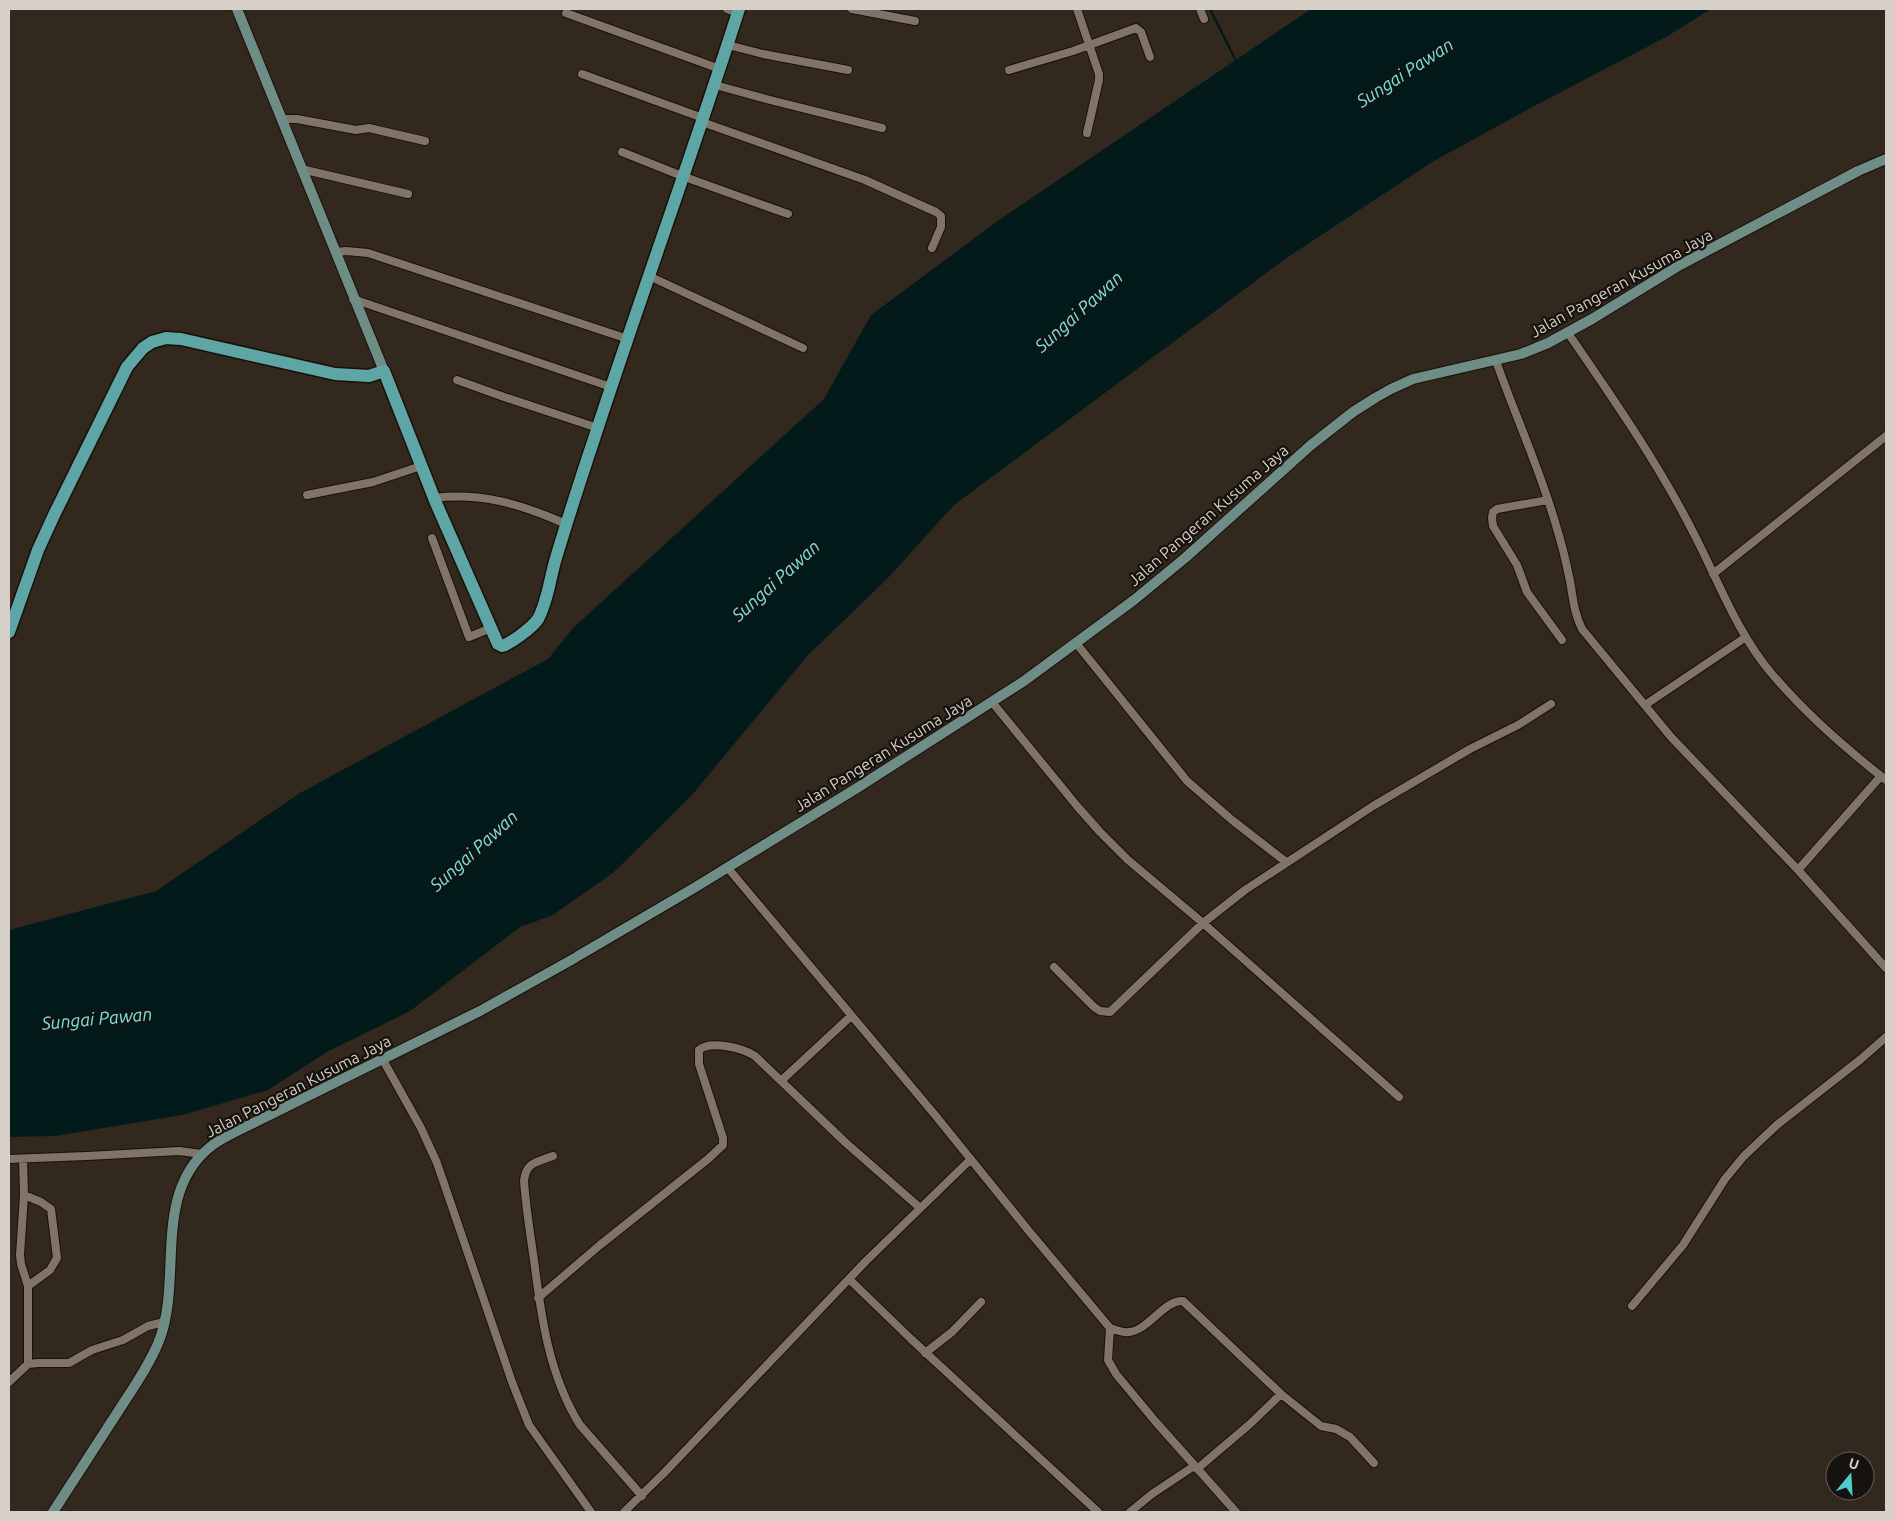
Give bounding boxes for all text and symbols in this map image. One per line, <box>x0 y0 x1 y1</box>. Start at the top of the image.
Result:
water label: Sungai Pawan <box>1352 34 1456 111</box>
street label: Jalan Pangeran Kusuma Jaya <box>1527 225 1715 341</box>
water label: Sungai Pawan <box>1030 267 1126 356</box>
street label: Jalan Pangeran Kusuma Jaya <box>1124 441 1292 589</box>
water label: Sungai Pawan <box>727 536 823 625</box>
street label: Jalan Pangeran Kusuma Jaya <box>791 691 975 815</box>
water label: Sungai Pawan <box>425 806 521 895</box>
water label: Sungai Pawan <box>40 1003 153 1033</box>
street label: Jalan Pangeran Kusuma Jaya <box>202 1031 394 1141</box>
north arrow <box>1825 1451 1875 1501</box>
text: U <box>1847 1455 1861 1473</box>

